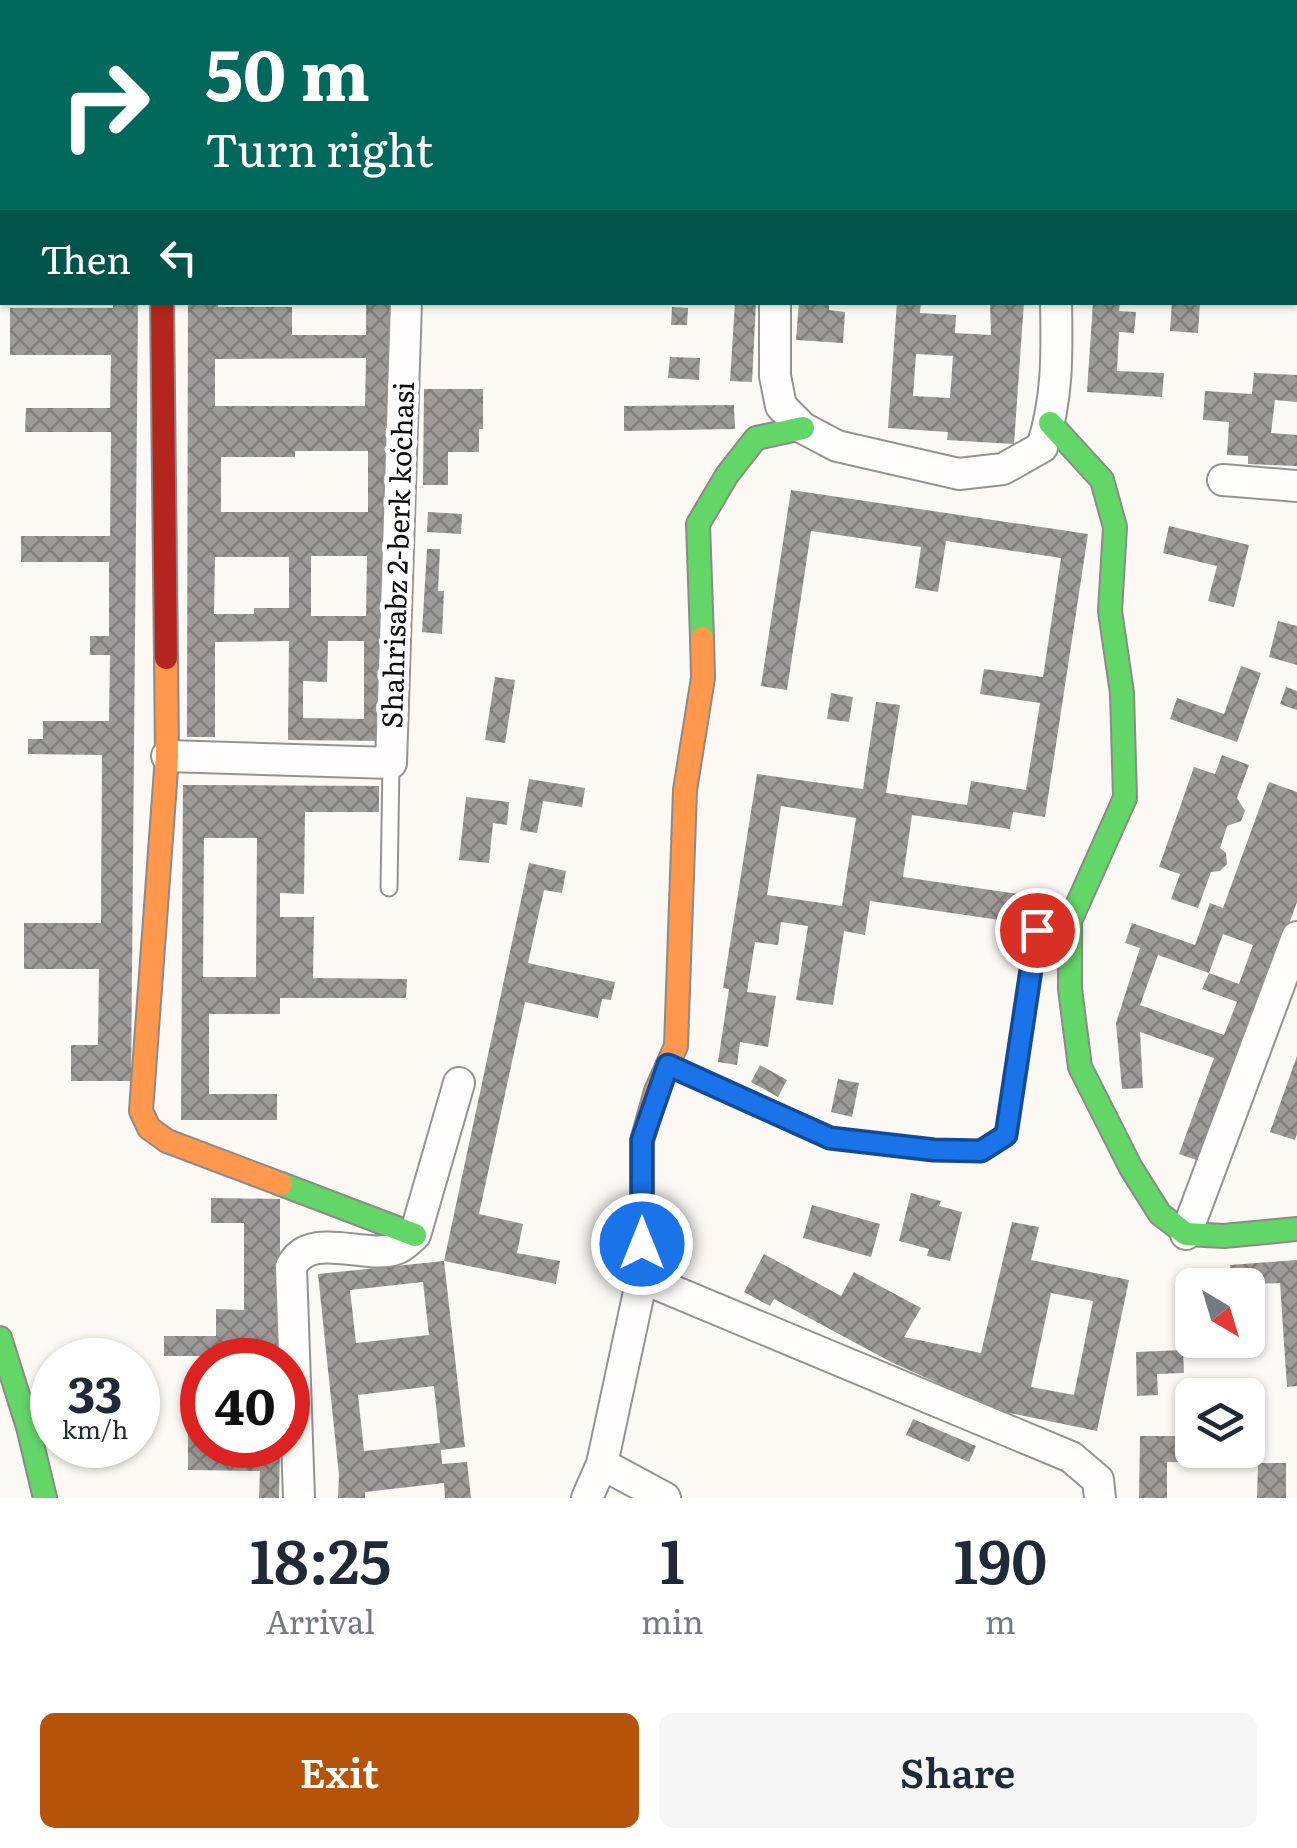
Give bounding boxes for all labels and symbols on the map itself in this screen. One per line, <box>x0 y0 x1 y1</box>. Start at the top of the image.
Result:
street label: Shahrisabz 2-berk koʻchasi <box>369 381 423 729</box>
pin <box>995 888 1080 973</box>
position arrow <box>590 1192 694 1296</box>
north arrow <box>1175 1268 1265 1358</box>
speed limit sign: 40 <box>180 1338 310 1468</box>

